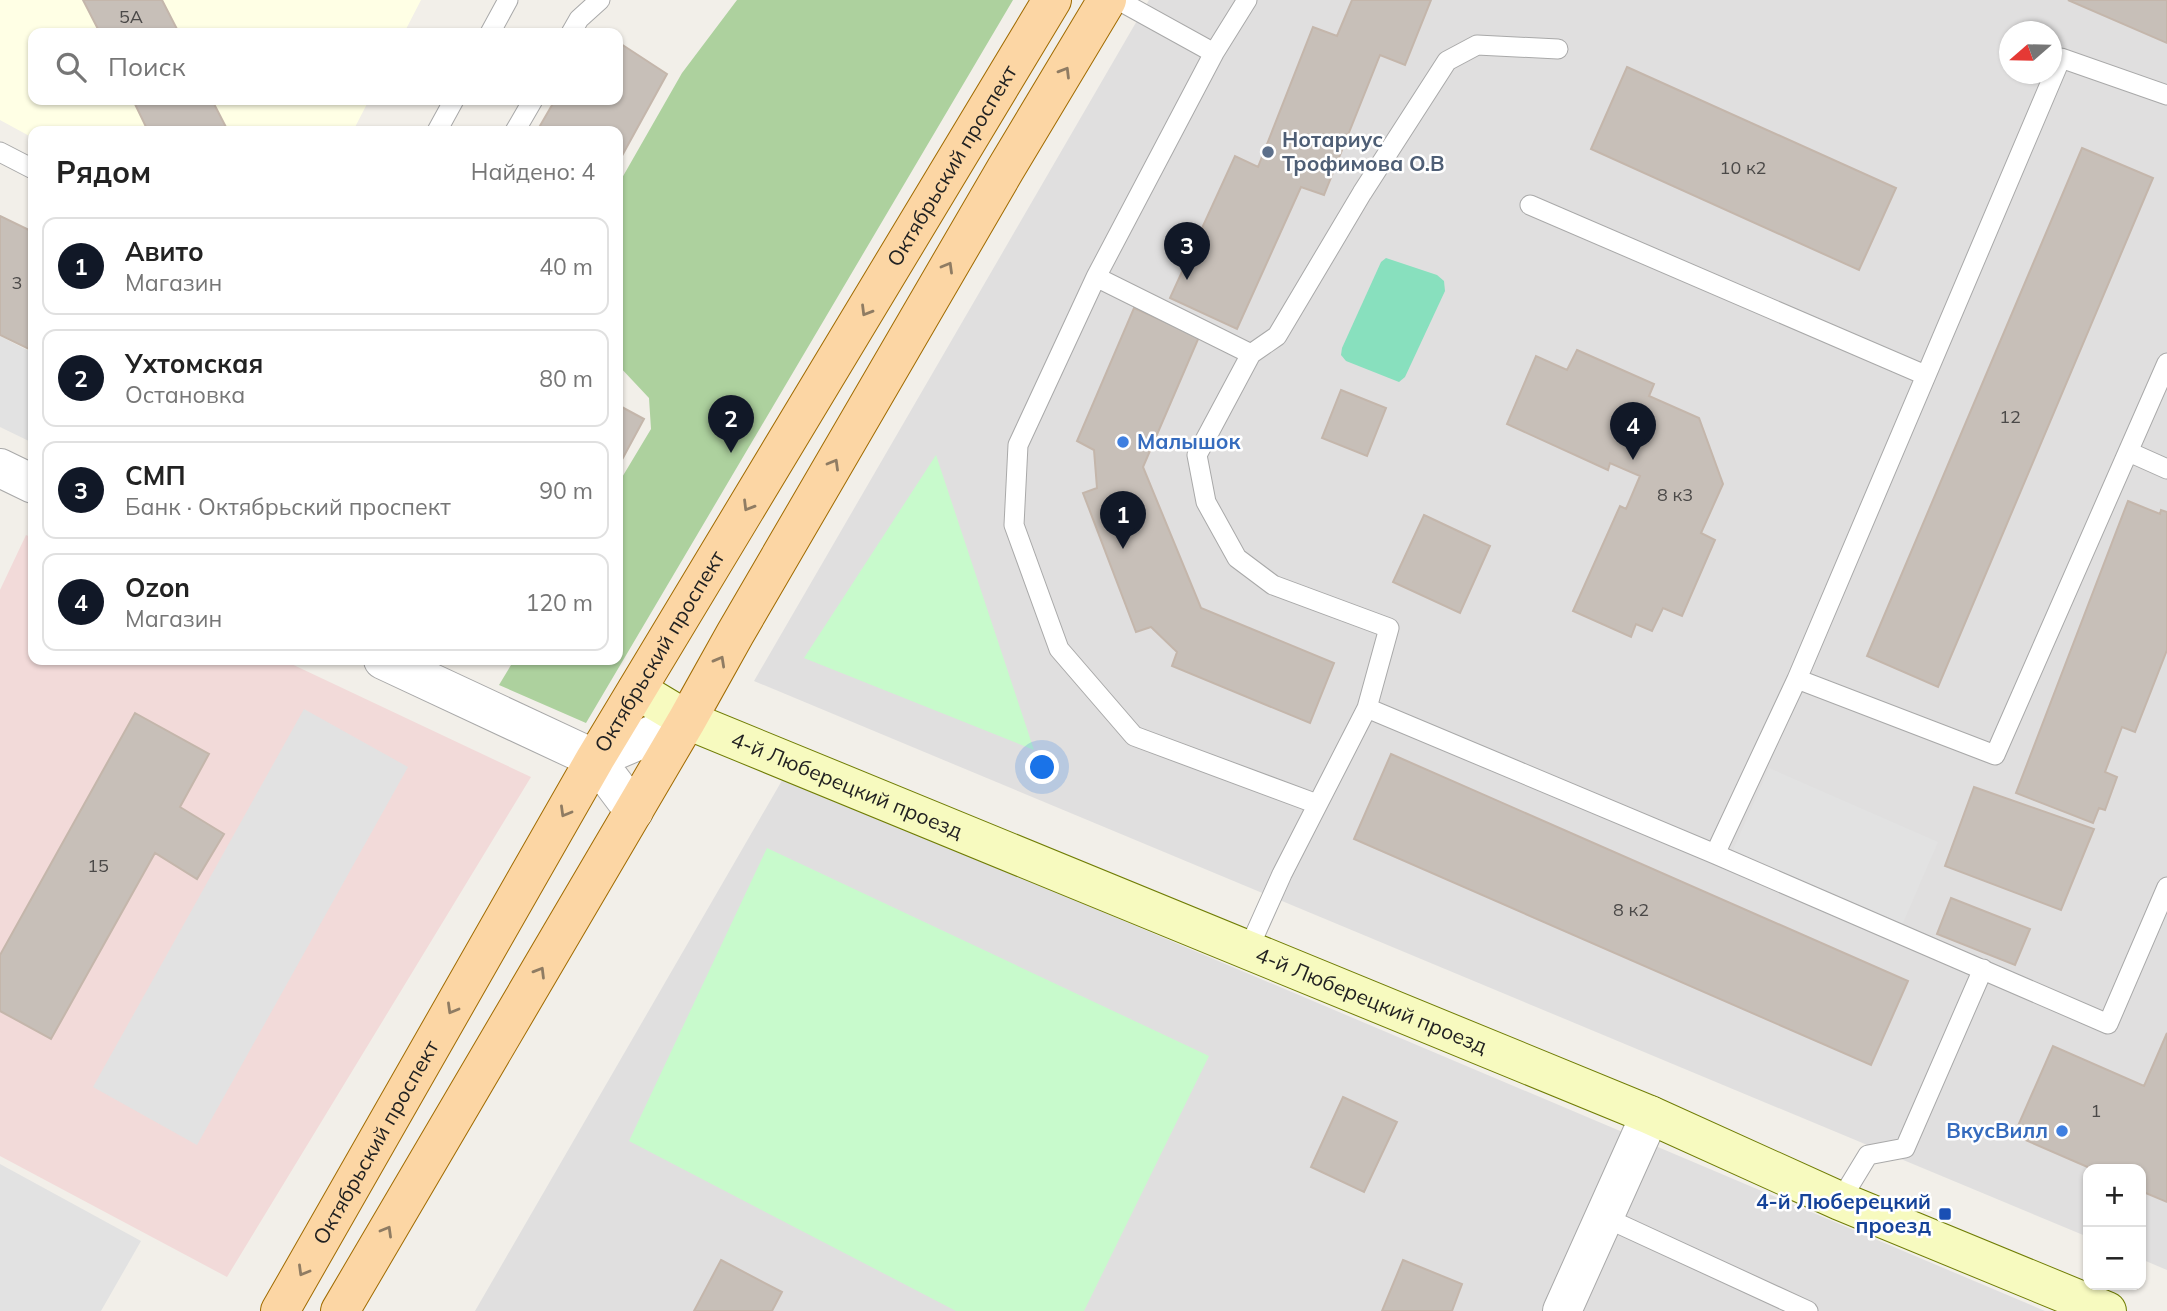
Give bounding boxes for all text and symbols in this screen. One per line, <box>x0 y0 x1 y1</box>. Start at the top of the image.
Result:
house number: 5А <box>119 5 143 28</box>
north arrow <box>1999 21 2062 84</box>
search box <box>28 28 623 105</box>
icon: search <box>52 48 90 86</box>
text: Поиск <box>108 50 186 83</box>
street label: Октябрьский проспект <box>881 59 1022 271</box>
one-way arrow <box>1057 66 1070 79</box>
place label: Нотариус Трофимова О.В <box>1282 126 1445 176</box>
marker: Нотариус Трофимова О.В <box>1260 144 1276 160</box>
text: Рядом <box>56 153 151 191</box>
house number: 10 к2 <box>1720 156 1766 179</box>
text: Найдено: 4 <box>471 157 595 186</box>
pin: 3 <box>1164 222 1210 280</box>
text: Авито <box>125 235 204 268</box>
text: 1 <box>74 252 88 281</box>
text: 40 m <box>539 252 593 281</box>
one-way arrow <box>940 262 953 275</box>
text: Магазин <box>125 268 222 297</box>
house number: 3 <box>12 271 22 294</box>
one-way arrow <box>861 303 874 316</box>
text: Ухтомская <box>125 347 263 380</box>
text: 2 <box>74 364 88 393</box>
text: 80 m <box>539 364 593 393</box>
text: Остановка <box>125 380 245 409</box>
pin: 2 <box>708 395 754 453</box>
pin: 4 <box>1610 402 1656 460</box>
house number: 12 <box>1999 405 2021 428</box>
place label: Малышок <box>1137 428 1241 454</box>
marker: Малышок <box>1115 434 1131 450</box>
one-way arrow <box>826 458 839 471</box>
text: СМП <box>125 459 186 492</box>
text: 3 <box>74 476 88 505</box>
text: 90 m <box>539 476 593 505</box>
house number: 8 к3 <box>1657 483 1693 506</box>
pin: 1 <box>1100 491 1146 549</box>
text: Банк · Октябрьский проспект <box>125 492 451 521</box>
one-way arrow <box>744 498 757 511</box>
street label: Октябрьский проспект <box>588 545 730 757</box>
text: Ozon <box>125 571 190 604</box>
text: 4 <box>74 588 88 617</box>
text: 120 m <box>525 588 593 617</box>
text: Магазин <box>125 604 222 633</box>
one-way arrow <box>712 655 725 668</box>
street label: 4-й Люберецкий проезд <box>728 726 967 844</box>
your location <box>1025 750 1059 784</box>
one-way arrow <box>560 804 573 817</box>
house number: 15 <box>87 854 109 877</box>
house number: 8 к2 <box>1613 898 1649 921</box>
street label: 4-й Люберецкий проезд <box>1252 941 1492 1059</box>
one-way arrow <box>531 966 544 979</box>
one-way arrow <box>447 1002 460 1015</box>
street label: Октябрьский проспект <box>307 1035 444 1249</box>
house number: 1 <box>2091 1099 2101 1122</box>
place label: ВкусВилл <box>1946 1117 2048 1143</box>
marker: ВкусВилл <box>2054 1123 2070 1139</box>
map controls <box>2083 1164 2146 1290</box>
button: + <box>2083 1164 2146 1227</box>
place label: 4-й Люберецкий проезд <box>1756 1188 1931 1238</box>
marker: 4-й Люберецкий проезд <box>1937 1206 1953 1222</box>
one-way arrow <box>379 1226 392 1238</box>
button: − <box>2083 1227 2146 1290</box>
one-way arrow <box>298 1263 311 1276</box>

